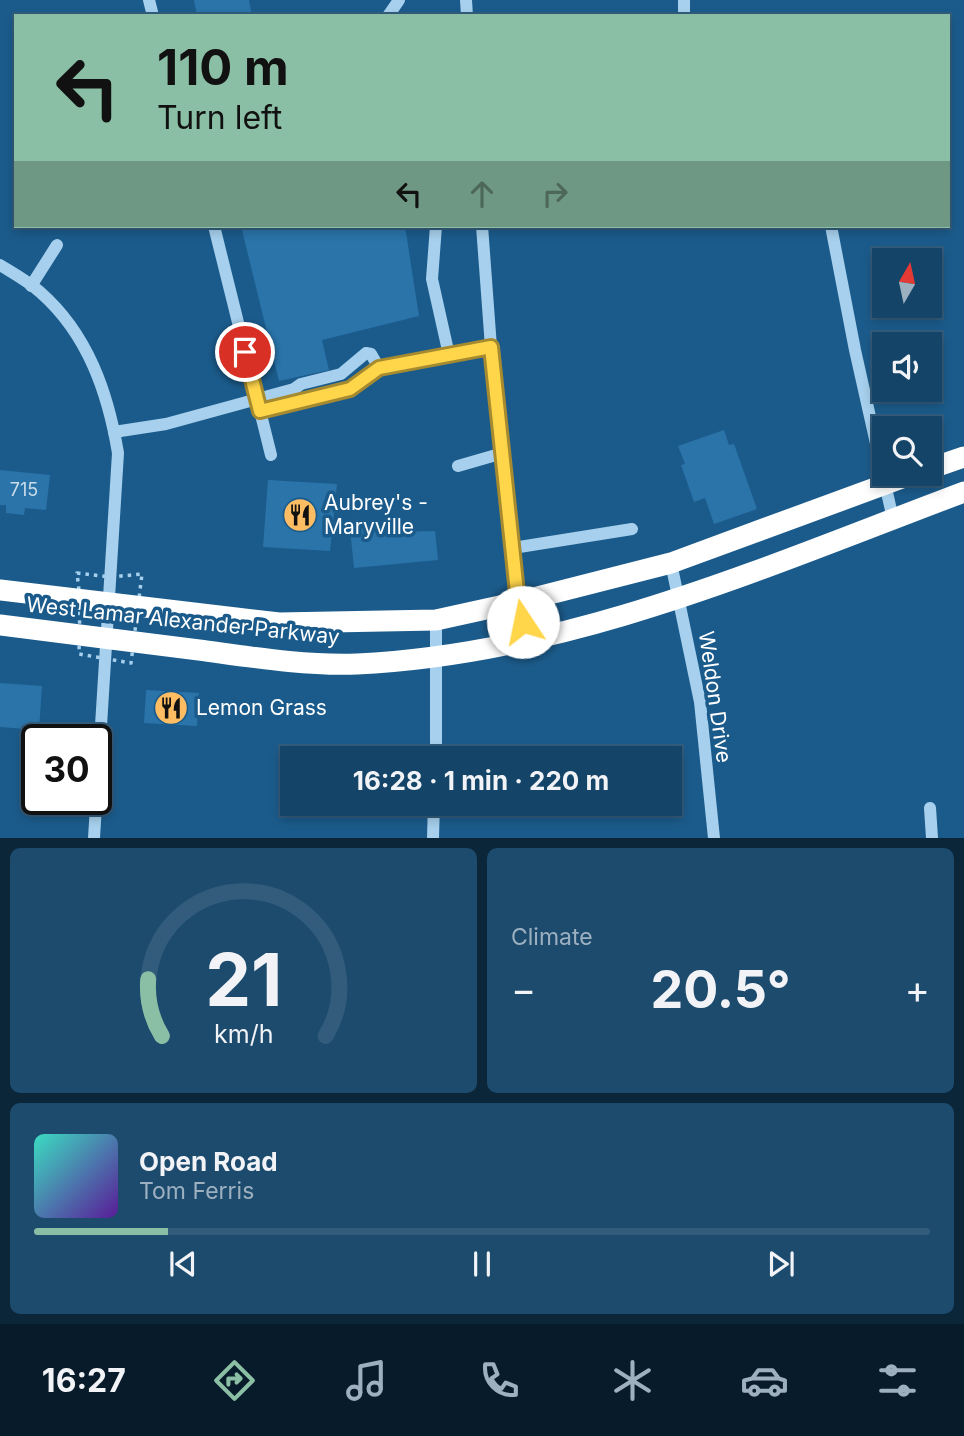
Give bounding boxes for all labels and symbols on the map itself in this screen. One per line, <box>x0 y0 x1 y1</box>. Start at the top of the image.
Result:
north arrow <box>872 248 942 318</box>
pin <box>215 322 275 382</box>
house number: 715 <box>10 479 38 500</box>
place label: Aubrey's - Maryville <box>324 490 428 539</box>
restaurant icon: Aubrey's - Maryville <box>281 496 319 534</box>
position arrow <box>486 585 560 659</box>
street label: West Lamar Alexander Parkway <box>25 592 341 649</box>
street label: Weldon Drive <box>694 629 737 764</box>
restaurant icon: Lemon Grass <box>152 689 190 727</box>
place label: Lemon Grass <box>196 695 327 720</box>
speed limit sign: 30 <box>21 724 112 815</box>

